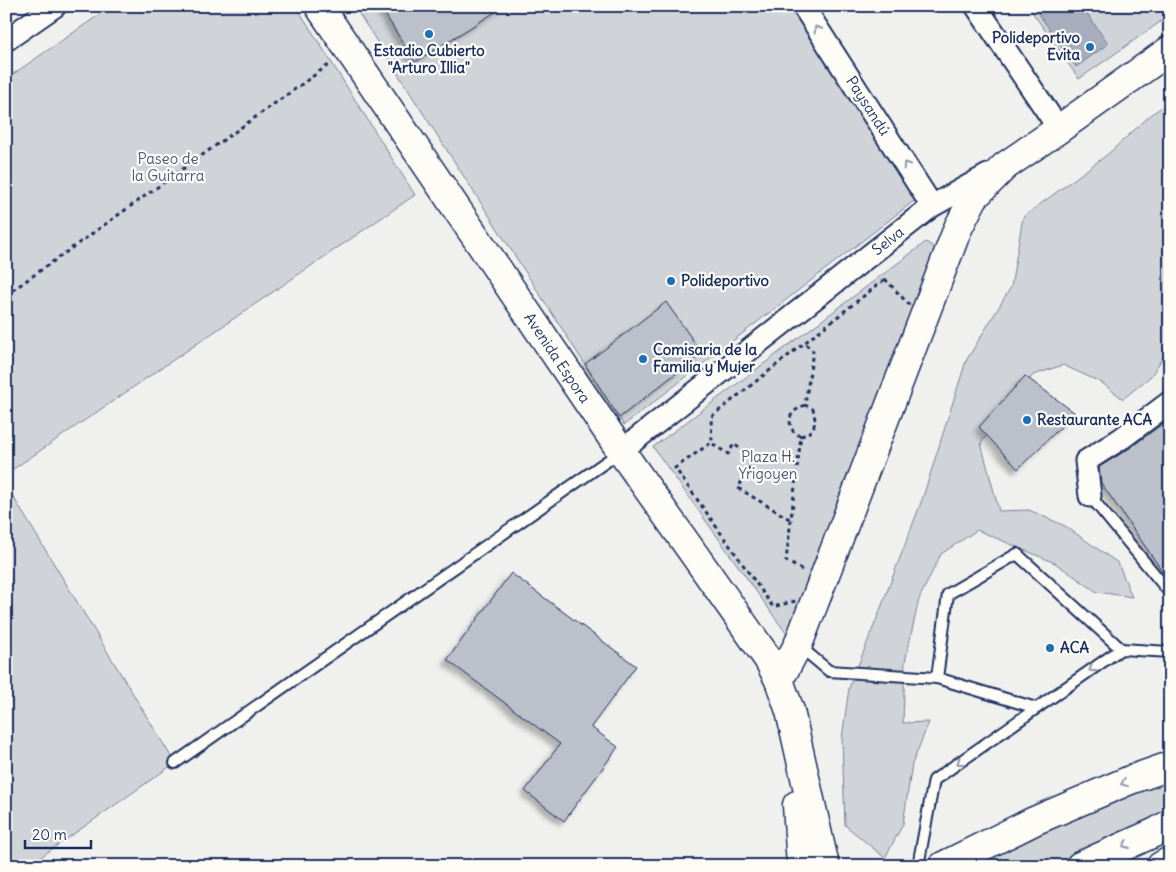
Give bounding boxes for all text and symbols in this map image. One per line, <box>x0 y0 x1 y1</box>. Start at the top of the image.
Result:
one-way arrow <box>814 25 824 34</box>
marker: Estadio Cubierto "Arturo Illia" <box>423 28 435 40</box>
place label: Polideportivo Evita <box>992 28 1081 64</box>
place label: Estadio Cubierto "Arturo Illia" <box>373 41 485 77</box>
marker: Polideportivo Evita <box>1084 41 1096 53</box>
street label: Paysandú <box>842 72 895 139</box>
park label: Paseo de la Guitarra <box>132 149 205 185</box>
one-way arrow <box>903 162 912 171</box>
street label: Selva <box>868 222 908 259</box>
place label: Polideportivo <box>681 271 769 291</box>
marker: Polideportivo <box>665 275 677 287</box>
street label: Avenida Espora <box>520 309 595 407</box>
place label: Comisaria de la Familia y Mujer <box>653 340 757 377</box>
marker: Comisaria de la Familia y Mujer <box>637 353 649 365</box>
place label: Restaurante ACA <box>1037 410 1153 429</box>
marker: Restaurante ACA <box>1021 414 1033 426</box>
park label: Plaza H. Yrigoyen <box>738 447 798 483</box>
place label: ACA <box>1060 638 1090 657</box>
marker: ACA <box>1044 642 1056 654</box>
one-way arrow <box>1089 663 1098 672</box>
one-way arrow <box>956 756 965 765</box>
one-way arrow <box>1120 777 1129 787</box>
scale bar <box>25 817 91 849</box>
text: 20 m <box>32 825 67 844</box>
one-way arrow <box>1122 839 1131 850</box>

